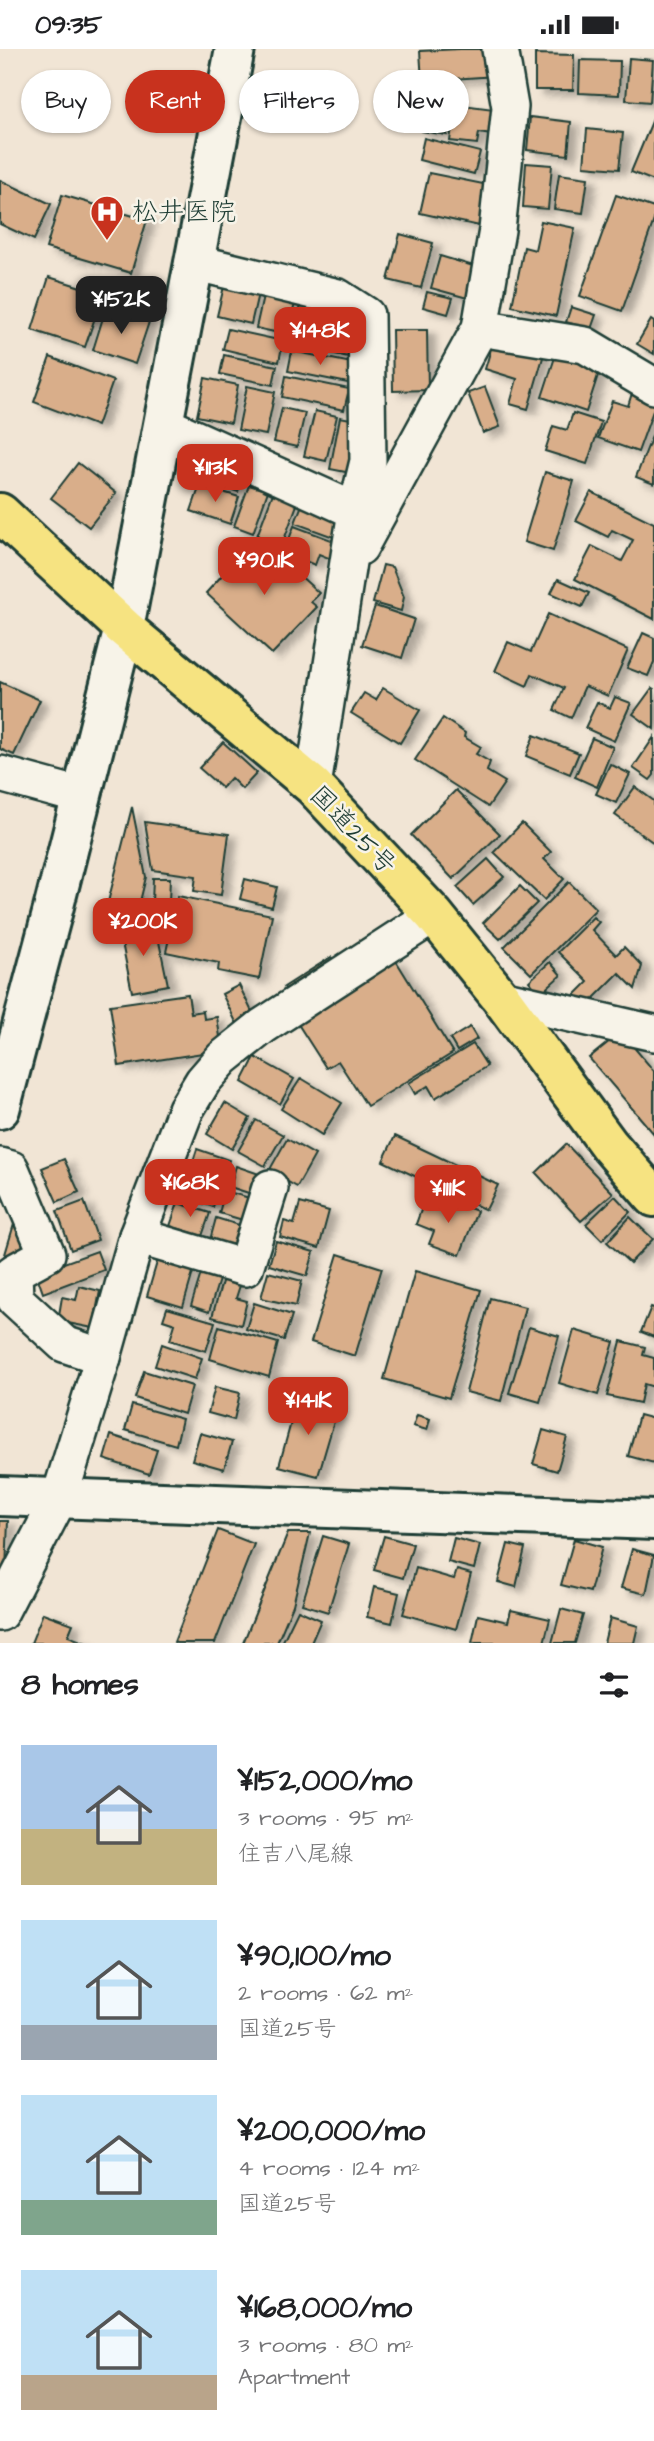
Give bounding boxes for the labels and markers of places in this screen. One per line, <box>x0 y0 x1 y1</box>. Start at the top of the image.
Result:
hospital icon: 松井医院 <box>88 193 126 242</box>
place label: 松井医院 <box>132 194 236 230</box>
pin: ¥152K <box>72 277 170 336</box>
pin: ¥148K <box>271 307 369 367</box>
pin: ¥113K <box>166 445 264 504</box>
pin: ¥90.1K <box>207 538 321 597</box>
pin: ¥200K <box>94 899 192 958</box>
pin: ¥168K <box>141 1159 239 1219</box>
pin: ¥111K <box>399 1165 497 1225</box>
pin: ¥141K <box>259 1377 357 1437</box>

